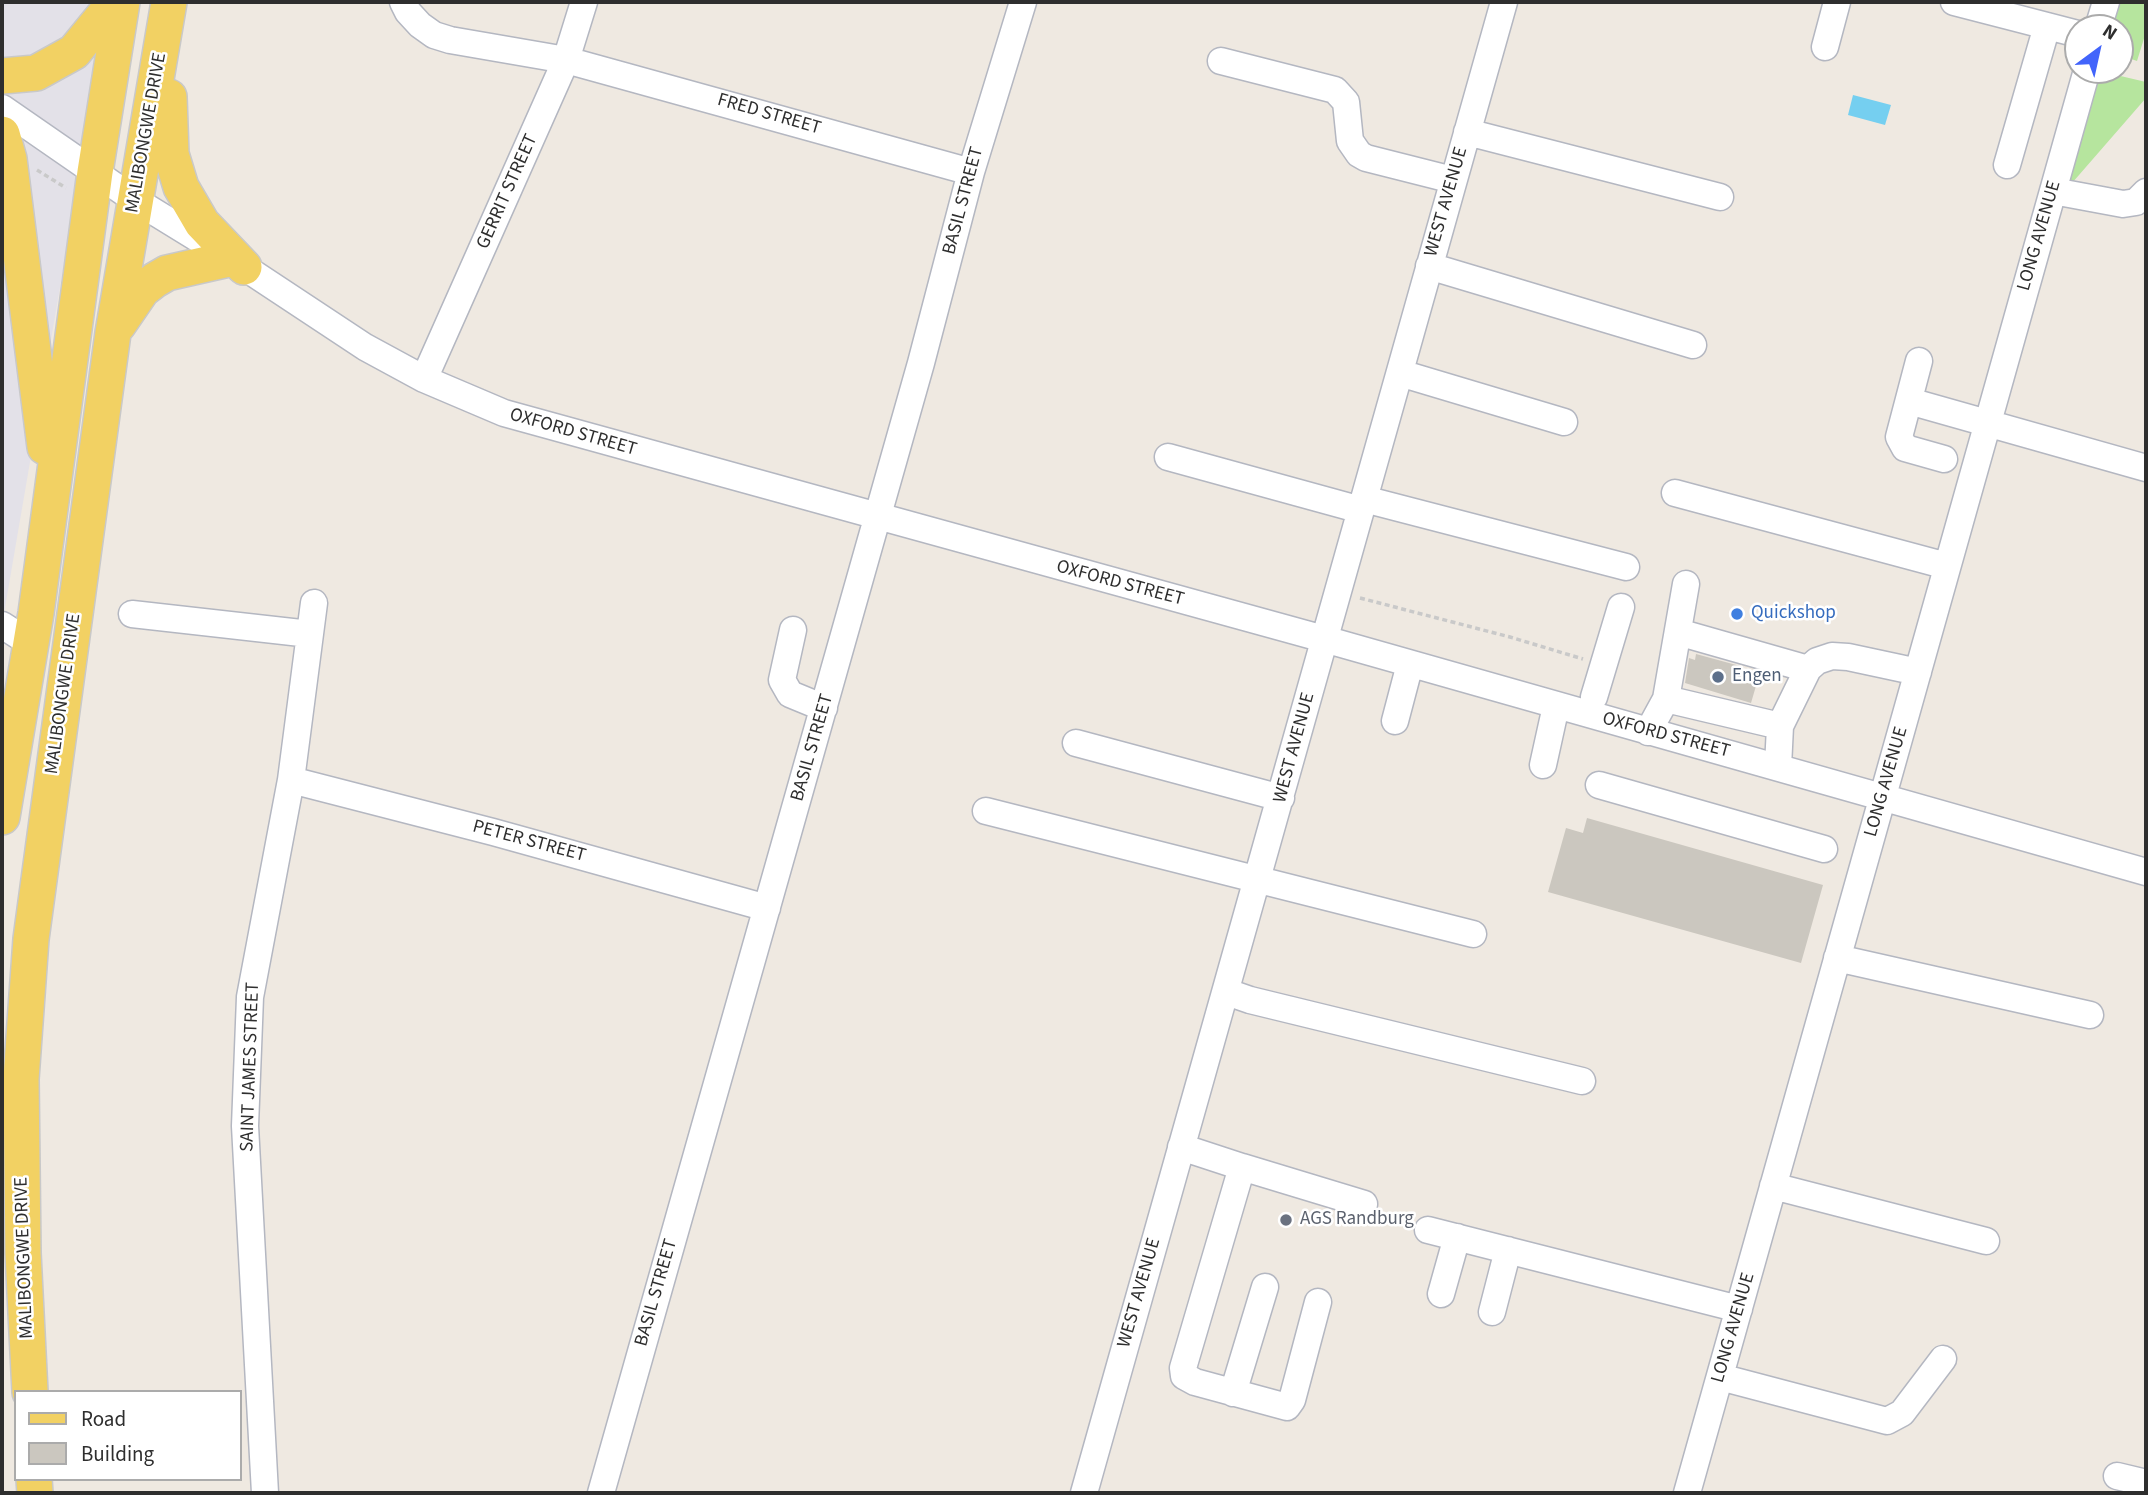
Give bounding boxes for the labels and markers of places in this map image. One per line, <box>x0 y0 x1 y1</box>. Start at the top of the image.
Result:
place label: Quickshop <box>1751 603 1836 625</box>
marker: Quickshop <box>1729 606 1745 622</box>
place label: Engen <box>1732 666 1782 688</box>
marker: Engen <box>1710 669 1726 685</box>
place label: AGS Randburg <box>1300 1209 1414 1231</box>
marker: AGS Randburg <box>1278 1212 1294 1228</box>

